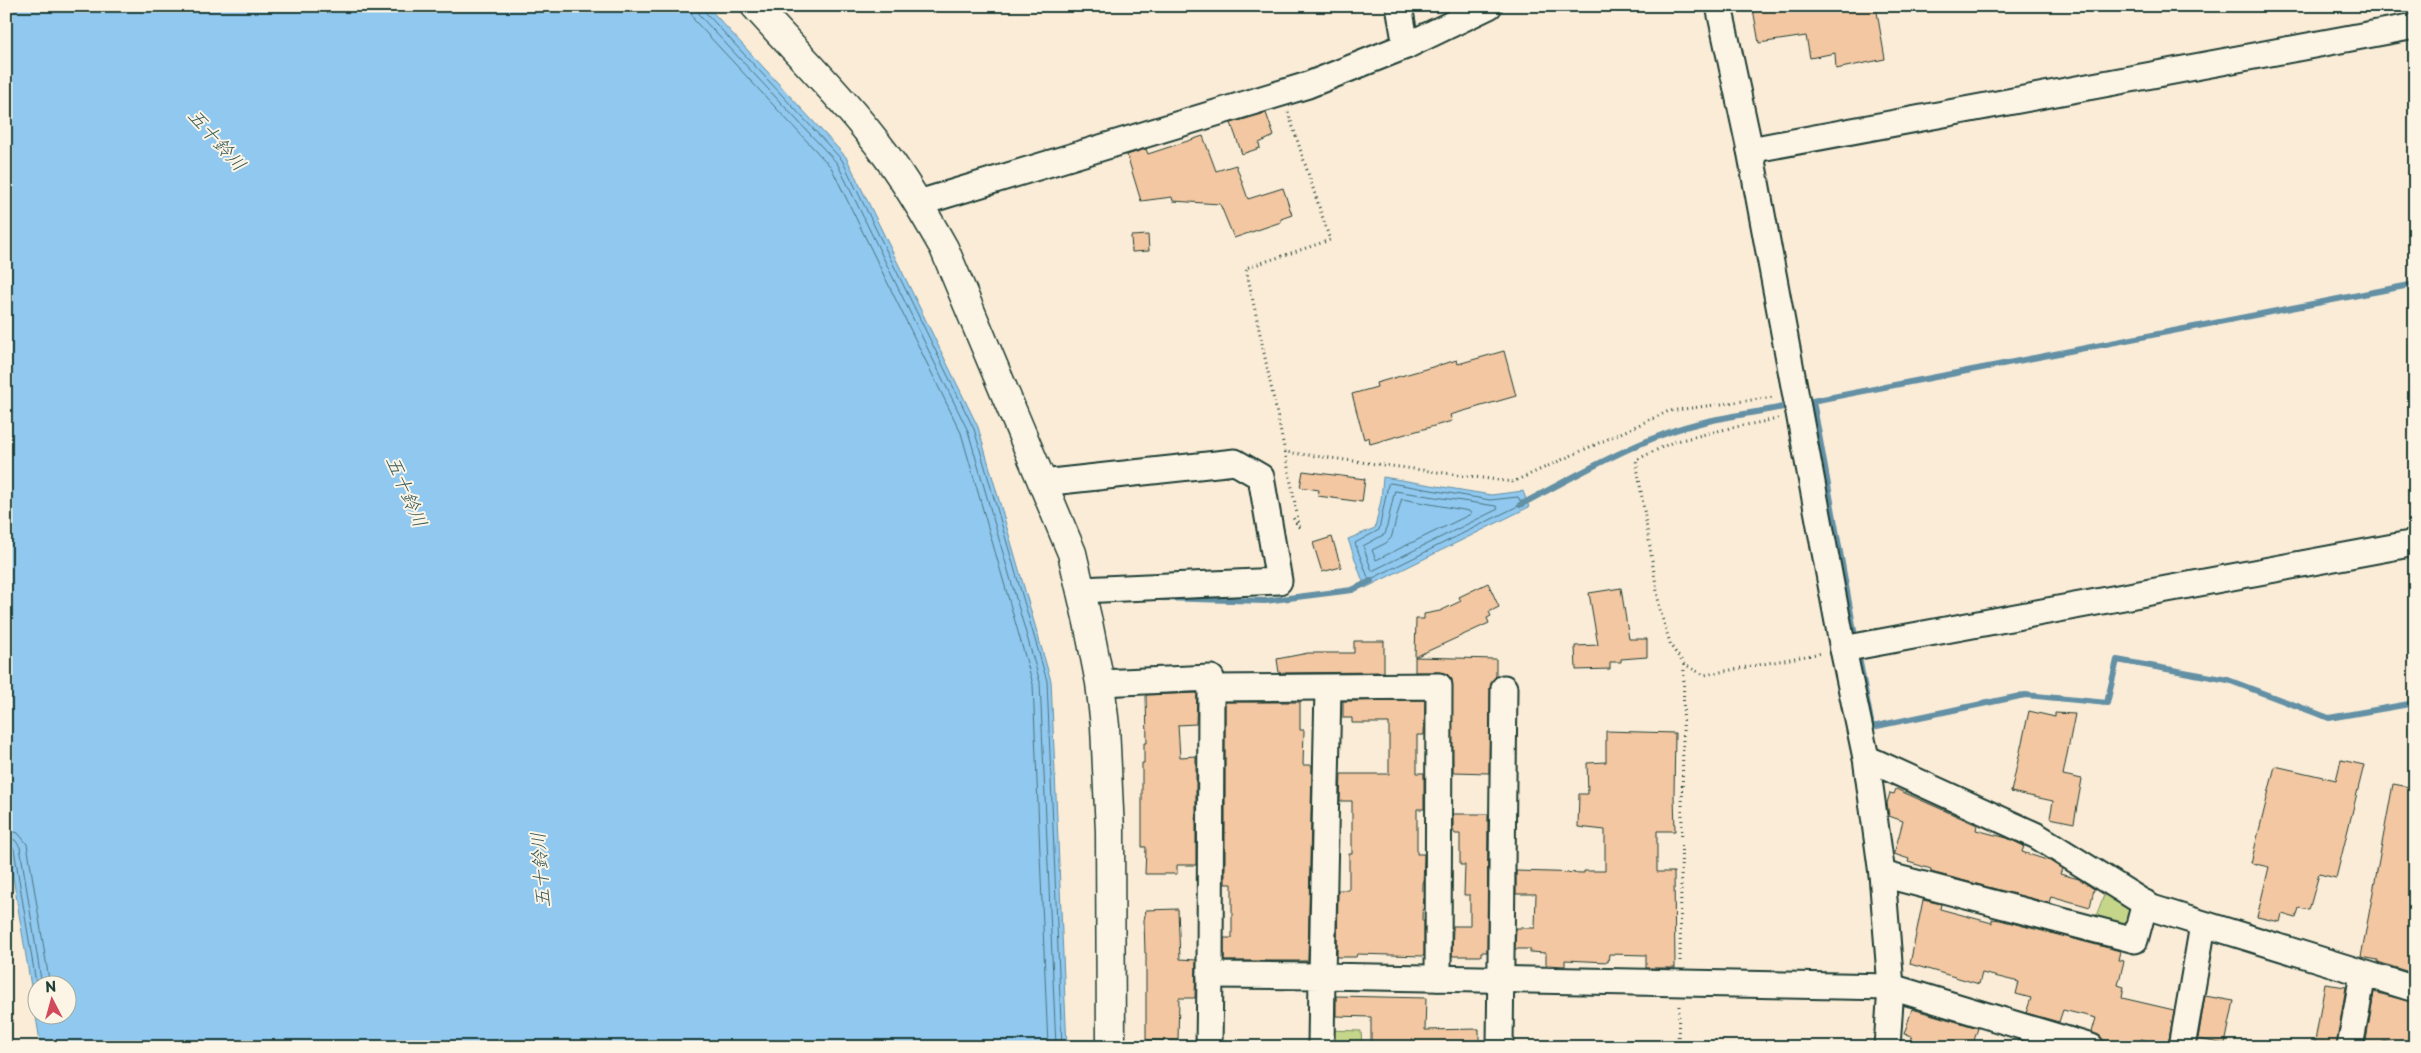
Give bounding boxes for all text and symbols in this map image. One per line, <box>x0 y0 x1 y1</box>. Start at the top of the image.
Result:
water label: 五十鈴川 <box>182 101 254 177</box>
water label: 五十鈴川 <box>380 451 436 531</box>
water label: 五十鈴川 <box>522 831 556 909</box>
north arrow <box>28 976 78 1026</box>
text: N <box>44 976 57 998</box>

